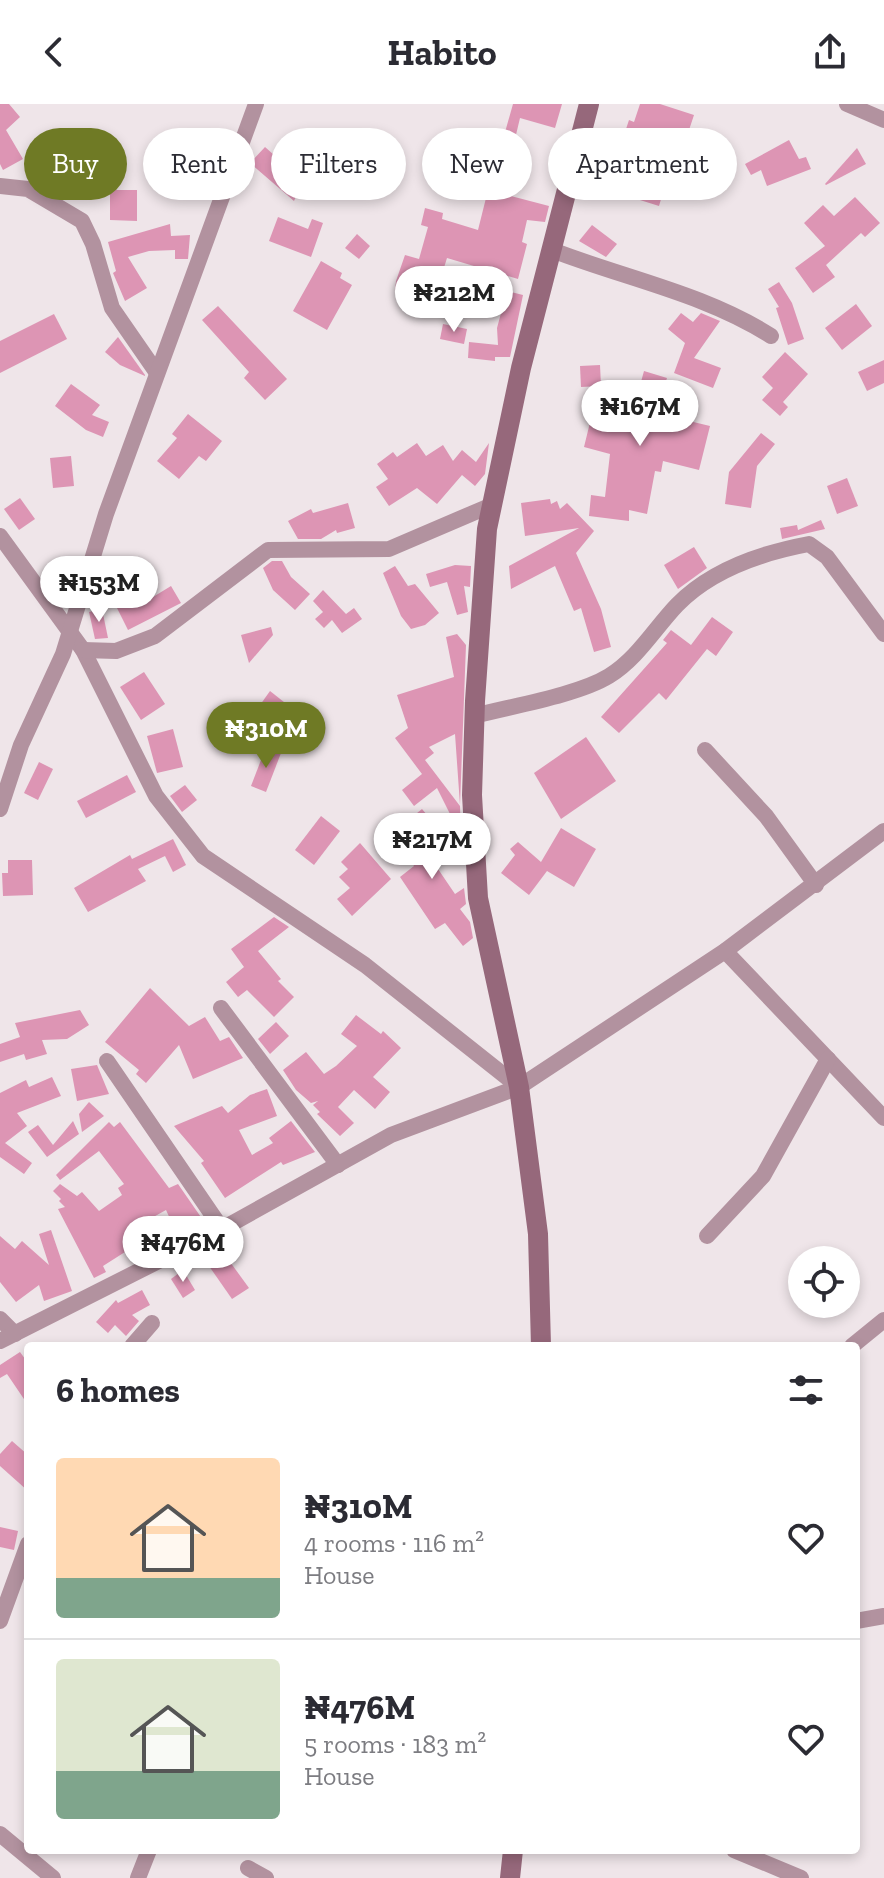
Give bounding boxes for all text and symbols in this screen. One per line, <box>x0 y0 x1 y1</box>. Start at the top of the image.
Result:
icon: back <box>32 30 76 74</box>
icon: share <box>808 30 852 74</box>
text: Habito <box>387 31 497 74</box>
chip: Buy <box>24 128 127 200</box>
chip: Rent <box>143 128 255 200</box>
chip: Filters <box>271 128 406 200</box>
chip: New <box>422 128 532 200</box>
chip: Apartment <box>548 128 737 200</box>
pin: ₦212M <box>398 266 510 334</box>
text: ₦212M <box>413 276 495 308</box>
pin: ₦167M <box>584 380 696 448</box>
text: ₦167M <box>599 390 681 422</box>
pin: ₦153M <box>43 556 155 624</box>
text: ₦153M <box>58 566 140 598</box>
pin: ₦310M <box>210 702 322 770</box>
text: ₦310M <box>224 712 308 744</box>
pin: ₦217M <box>376 813 488 881</box>
text: ₦217M <box>392 823 472 855</box>
pin: ₦476M <box>127 1216 239 1284</box>
text: ₦476M <box>141 1226 225 1258</box>
map controls <box>788 1246 860 1318</box>
button: locate <box>788 1246 860 1318</box>
icon: filters <box>784 1368 828 1412</box>
text: 6 homes <box>56 1370 180 1411</box>
text: ₦310M <box>304 1486 413 1527</box>
icon: home <box>120 1490 216 1586</box>
icon: heart <box>784 1516 828 1560</box>
text: 4 rooms · 116 m² <box>304 1527 484 1559</box>
text: House <box>304 1559 375 1591</box>
text: ₦476M <box>304 1687 415 1728</box>
icon: home <box>120 1691 216 1787</box>
icon: heart <box>784 1717 828 1761</box>
text: 5 rooms · 183 m² <box>304 1728 486 1760</box>
text: House <box>304 1760 375 1792</box>

